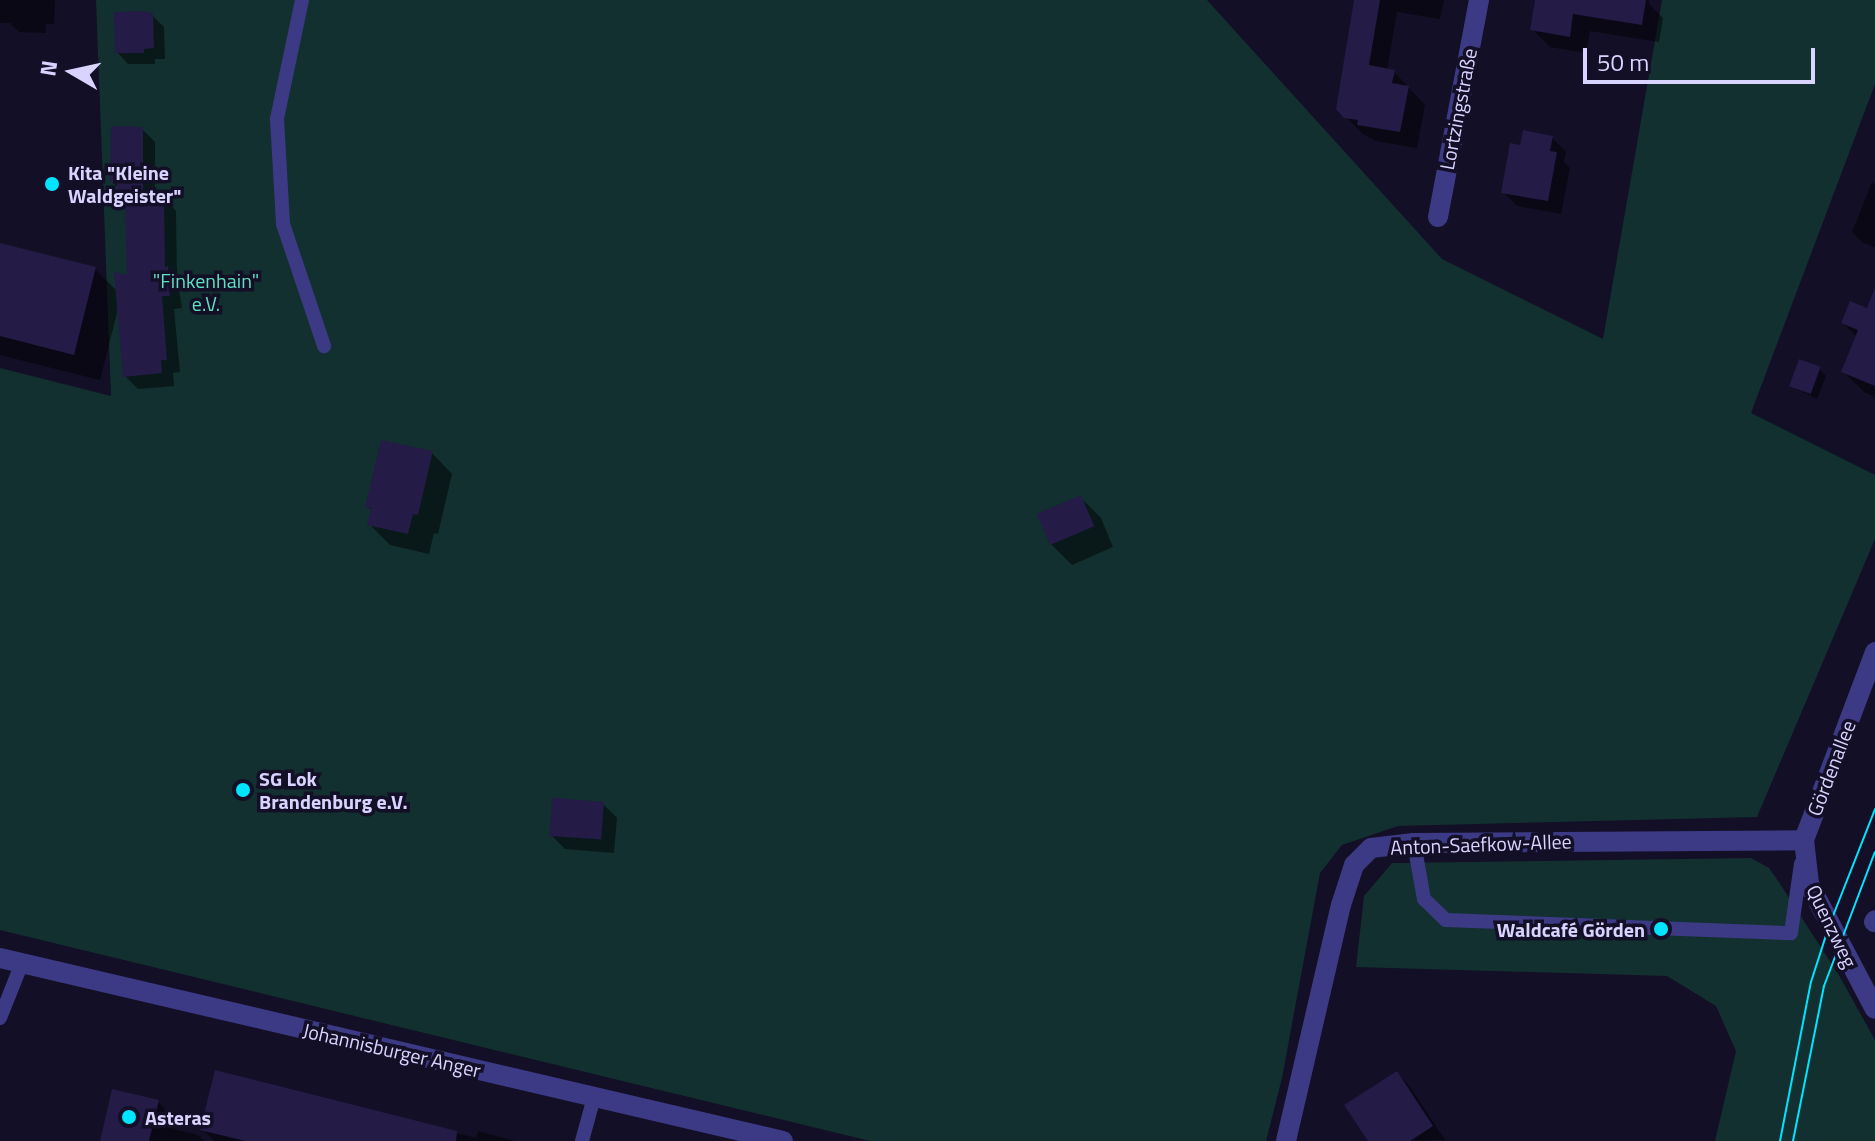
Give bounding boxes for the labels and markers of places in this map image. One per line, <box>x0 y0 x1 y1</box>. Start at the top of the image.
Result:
place label: Kita "Kleine Waldgeister" <box>68 160 182 207</box>
marker: Kita "Kleine Waldgeister" <box>43 175 61 193</box>
place label: SG Lok Brandenburg e.V. <box>259 766 407 813</box>
marker: SG Lok Brandenburg e.V. <box>234 781 252 799</box>
place label: Waldcafé Görden <box>1497 917 1645 941</box>
marker: Waldcafé Görden <box>1652 920 1670 938</box>
place label: Asteras <box>145 1105 211 1129</box>
marker: Asteras <box>120 1108 138 1126</box>

